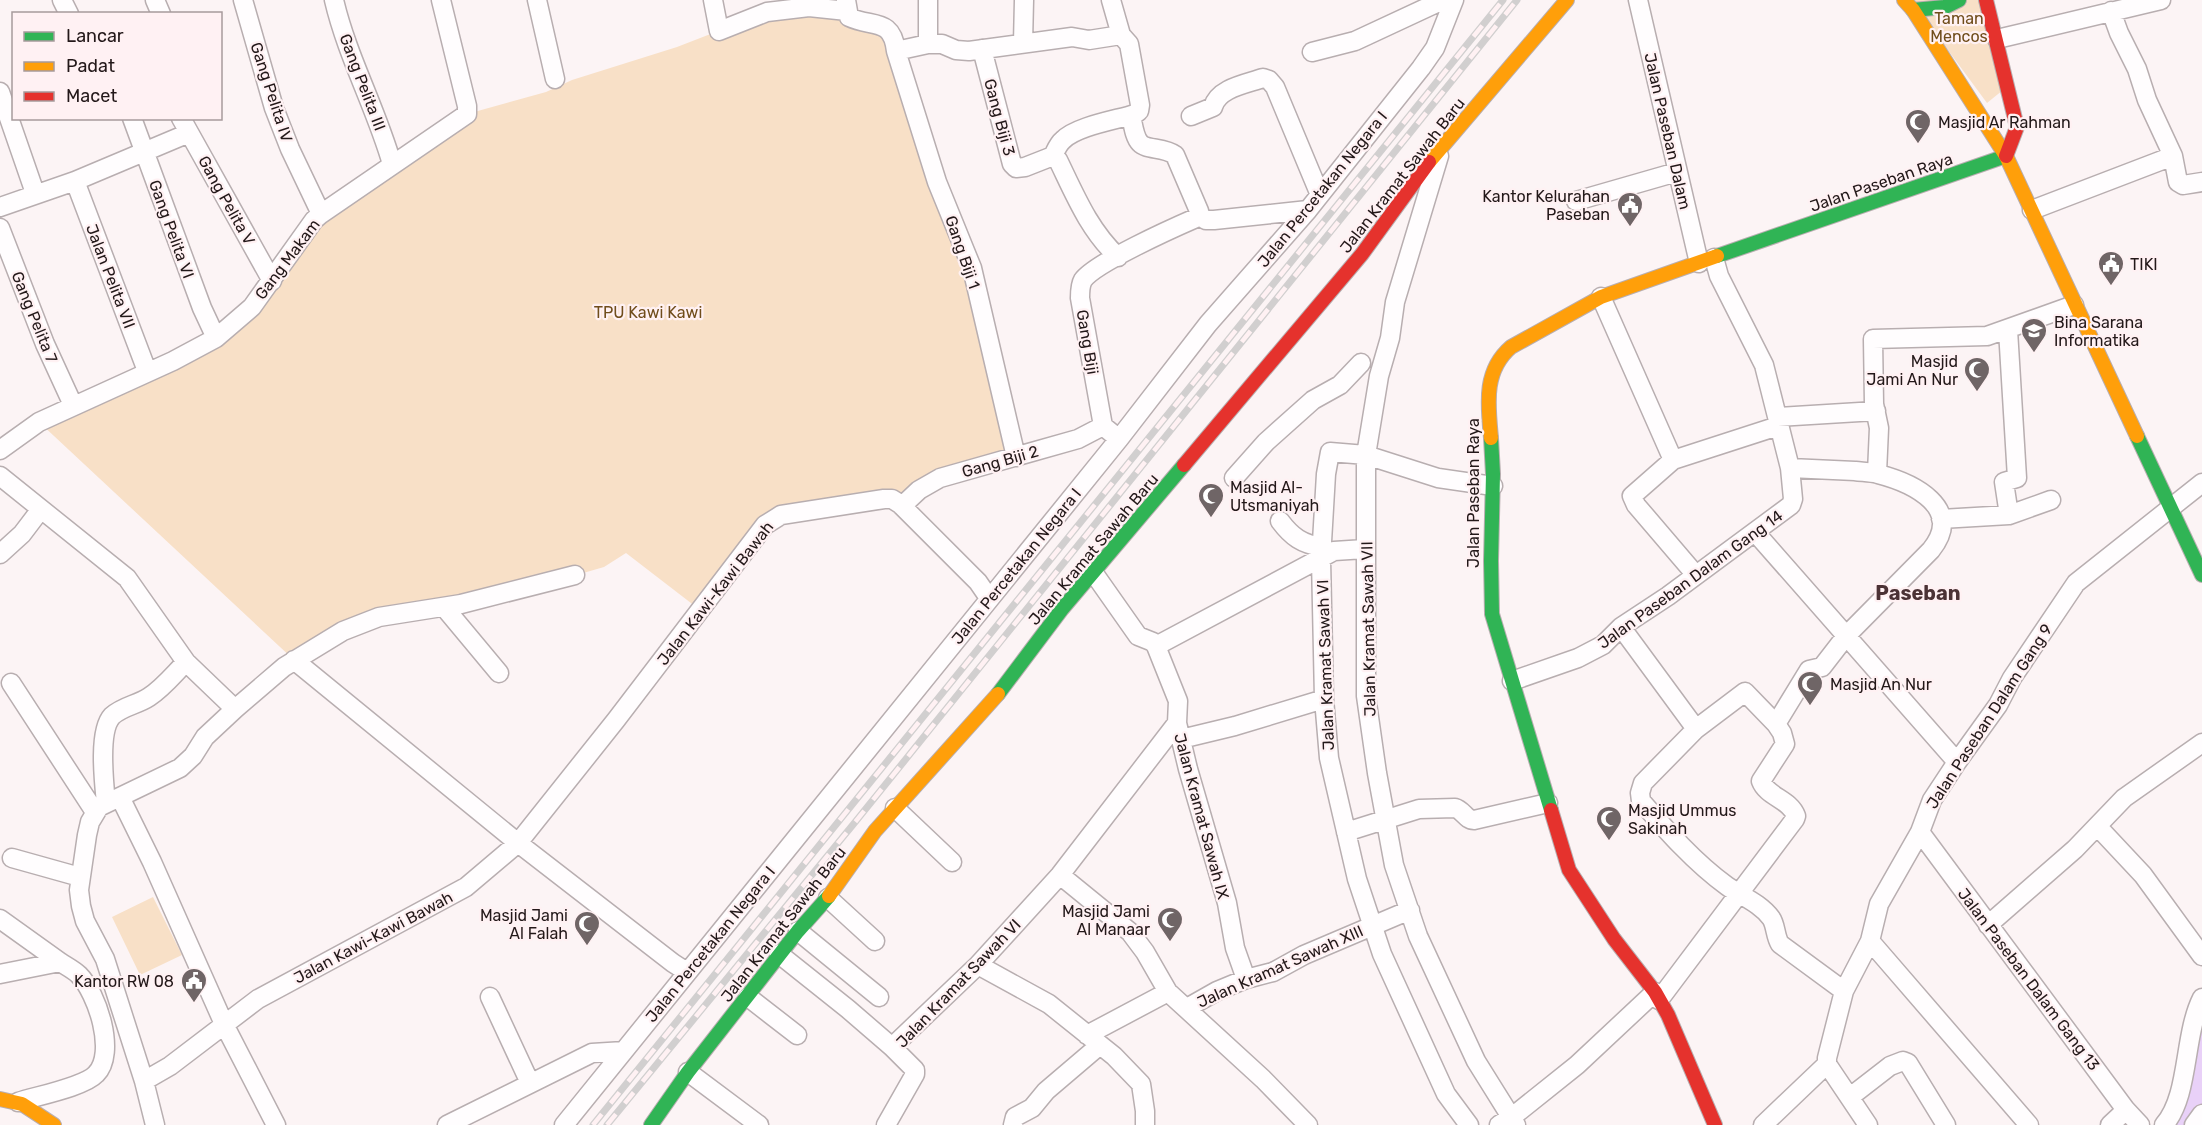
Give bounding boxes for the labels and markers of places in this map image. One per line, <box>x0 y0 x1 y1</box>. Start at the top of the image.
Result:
mosque icon: Masjid Ar Rahman <box>1903 107 1933 145</box>
place label: Masjid Ar Rahman <box>1938 113 2071 132</box>
place label: Kantor Kelurahan Paseban <box>1482 187 1610 224</box>
public building icon: Kantor Kelurahan Paseban <box>1615 190 1645 228</box>
public building icon: TIKI <box>2096 249 2126 287</box>
place label: TIKI <box>2130 255 2158 274</box>
place label: Bina Sarana Informatika <box>2054 313 2143 350</box>
school or university icon: Bina Sarana Informatika <box>2019 316 2049 354</box>
place label: Masjid Jami An Nur <box>1866 352 1958 389</box>
mosque icon: Masjid Jami An Nur <box>1962 355 1992 393</box>
place label: Masjid Al- Utsmaniyah <box>1230 478 1319 515</box>
mosque icon: Masjid Al- Utsmaniyah <box>1196 481 1226 519</box>
mosque icon: Masjid An Nur <box>1795 669 1825 707</box>
place label: Masjid An Nur <box>1830 675 1932 694</box>
place label: Masjid Ummus Sakinah <box>1628 801 1737 838</box>
mosque icon: Masjid Ummus Sakinah <box>1594 804 1624 842</box>
place label: Masjid Jami Al Manaar <box>1062 902 1150 939</box>
mosque icon: Masjid Jami Al Manaar <box>1155 905 1185 943</box>
place label: Masjid Jami Al Falah <box>480 906 568 943</box>
mosque icon: Masjid Jami Al Falah <box>572 909 602 947</box>
public building icon: Kantor RW 08 <box>179 966 209 1004</box>
place label: Kantor RW 08 <box>74 972 174 991</box>

